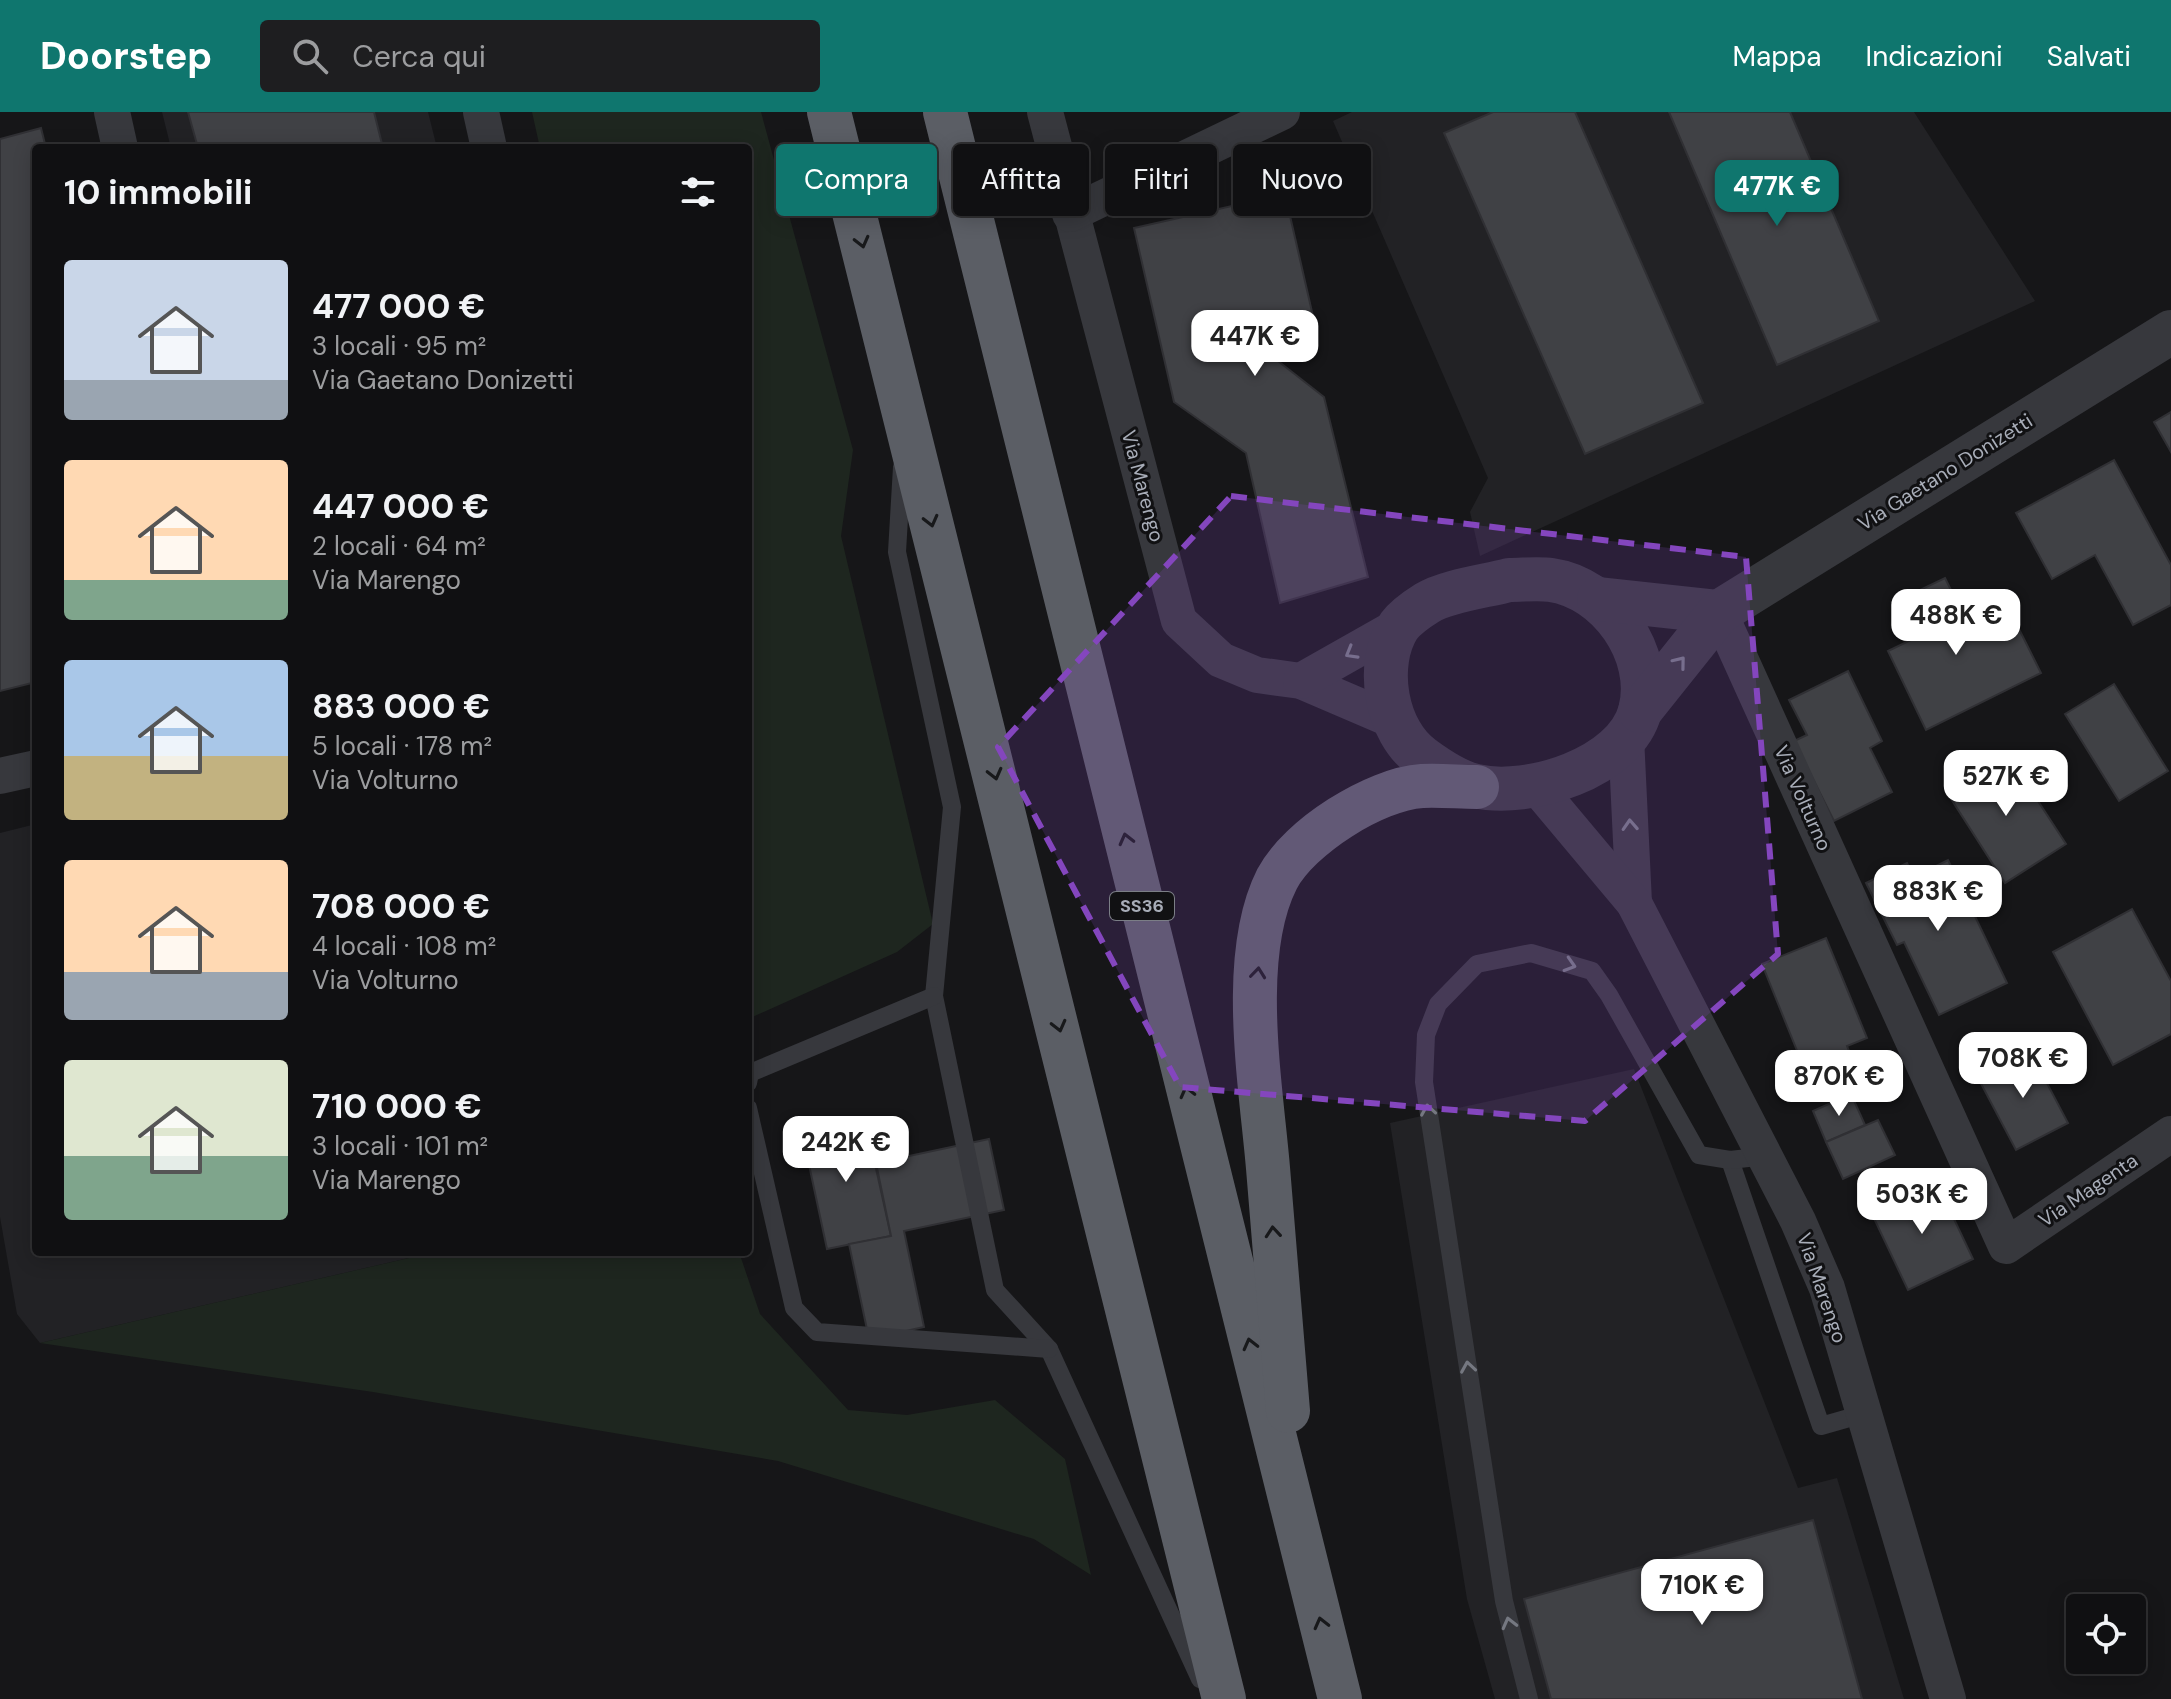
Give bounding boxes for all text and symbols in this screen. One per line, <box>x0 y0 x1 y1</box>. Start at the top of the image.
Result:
search box <box>260 20 820 92</box>
text: Doorstep <box>40 31 212 81</box>
icon: search <box>288 34 332 78</box>
text: Cerca qui <box>352 37 486 76</box>
text: Mappa <box>1733 38 1822 75</box>
text: Indicazioni <box>1866 38 2003 75</box>
text: Salvati <box>2047 38 2131 75</box>
chip: Compra <box>776 144 937 216</box>
chip: Affitta <box>953 144 1089 216</box>
chip: Filtri <box>1105 144 1217 216</box>
chip: Nuovo <box>1233 144 1371 216</box>
pin: 477K € <box>1712 160 1842 228</box>
text: 477K € <box>1733 169 1821 203</box>
text: 10 immobili <box>64 170 252 215</box>
icon: filters <box>676 170 720 214</box>
one-way arrow <box>852 235 869 248</box>
text: 477 000 € <box>312 284 485 329</box>
icon: home <box>128 292 224 388</box>
pin: 447K € <box>1190 310 1320 378</box>
text: 447K € <box>1209 319 1301 353</box>
text: 3 locali · 95 m² <box>312 329 486 363</box>
text: Via Gaetano Donizetti <box>312 363 574 397</box>
street label: Via Gaetano Donizetti <box>1853 408 2037 536</box>
street label: Via Marengo <box>1116 427 1170 545</box>
text: 447 000 € <box>312 484 489 529</box>
icon: home <box>128 492 224 588</box>
one-way arrow <box>922 514 939 528</box>
text: 2 locali · 64 m² <box>312 529 486 563</box>
text: Via Marengo <box>312 563 461 597</box>
pin: 488K € <box>1891 589 2021 657</box>
text: 488K € <box>1909 598 2003 632</box>
one-way arrow <box>1345 643 1359 659</box>
one-way arrow <box>1670 656 1684 671</box>
text: 883 000 € <box>312 684 490 729</box>
icon: home <box>128 692 224 788</box>
text: 5 locali · 178 m² <box>312 729 492 763</box>
street label: Via Volturno <box>1768 741 1838 855</box>
pin: 527K € <box>1941 750 2071 818</box>
text: 527K € <box>1962 759 2050 793</box>
text: Via Volturno <box>312 763 459 797</box>
one-way arrow <box>986 766 1003 780</box>
one-way arrow <box>1622 818 1639 831</box>
one-way arrow <box>1118 833 1135 847</box>
pin: 883K € <box>1873 865 2003 933</box>
text: 883K € <box>1892 874 1984 908</box>
text: 708 000 € <box>312 884 490 929</box>
icon: home <box>128 892 224 988</box>
road number: SS36 <box>1110 892 1174 920</box>
text: 4 locali · 108 m² <box>312 929 496 963</box>
one-way arrow <box>1562 955 1576 971</box>
text: Via Volturno <box>312 963 459 997</box>
one-way arrow <box>1249 966 1266 979</box>
one-way arrow <box>1049 1018 1066 1032</box>
pin: 708K € <box>1958 1032 2088 1100</box>
text: 708K € <box>1977 1041 2069 1075</box>
pin: 870K € <box>1774 1050 1904 1118</box>
text: 870K € <box>1793 1059 1885 1093</box>
text: 710 000 € <box>312 1084 482 1129</box>
one-way arrow <box>1179 1086 1196 1099</box>
icon: home <box>128 1092 224 1188</box>
one-way arrow <box>1420 1103 1437 1117</box>
pin: 242K € <box>781 1116 911 1184</box>
text: 242K € <box>801 1125 891 1159</box>
text: 3 locali · 101 m² <box>312 1129 488 1163</box>
street label: Via Magenta <box>2033 1147 2143 1233</box>
text: Via Marengo <box>312 1163 461 1197</box>
pin: 503K € <box>1857 1168 1987 1236</box>
text: 503K € <box>1875 1177 1969 1211</box>
one-way arrow <box>1265 1225 1282 1238</box>
street label: Via Marengo <box>1791 1230 1853 1346</box>
one-way arrow <box>1242 1338 1259 1352</box>
one-way arrow <box>1460 1360 1477 1374</box>
pin: 710K € <box>1637 1559 1767 1627</box>
text: 710K € <box>1659 1568 1745 1602</box>
map controls <box>2066 1594 2146 1674</box>
button: locate <box>2066 1594 2146 1674</box>
one-way arrow <box>1313 1617 1330 1631</box>
one-way arrow <box>1502 1617 1519 1631</box>

